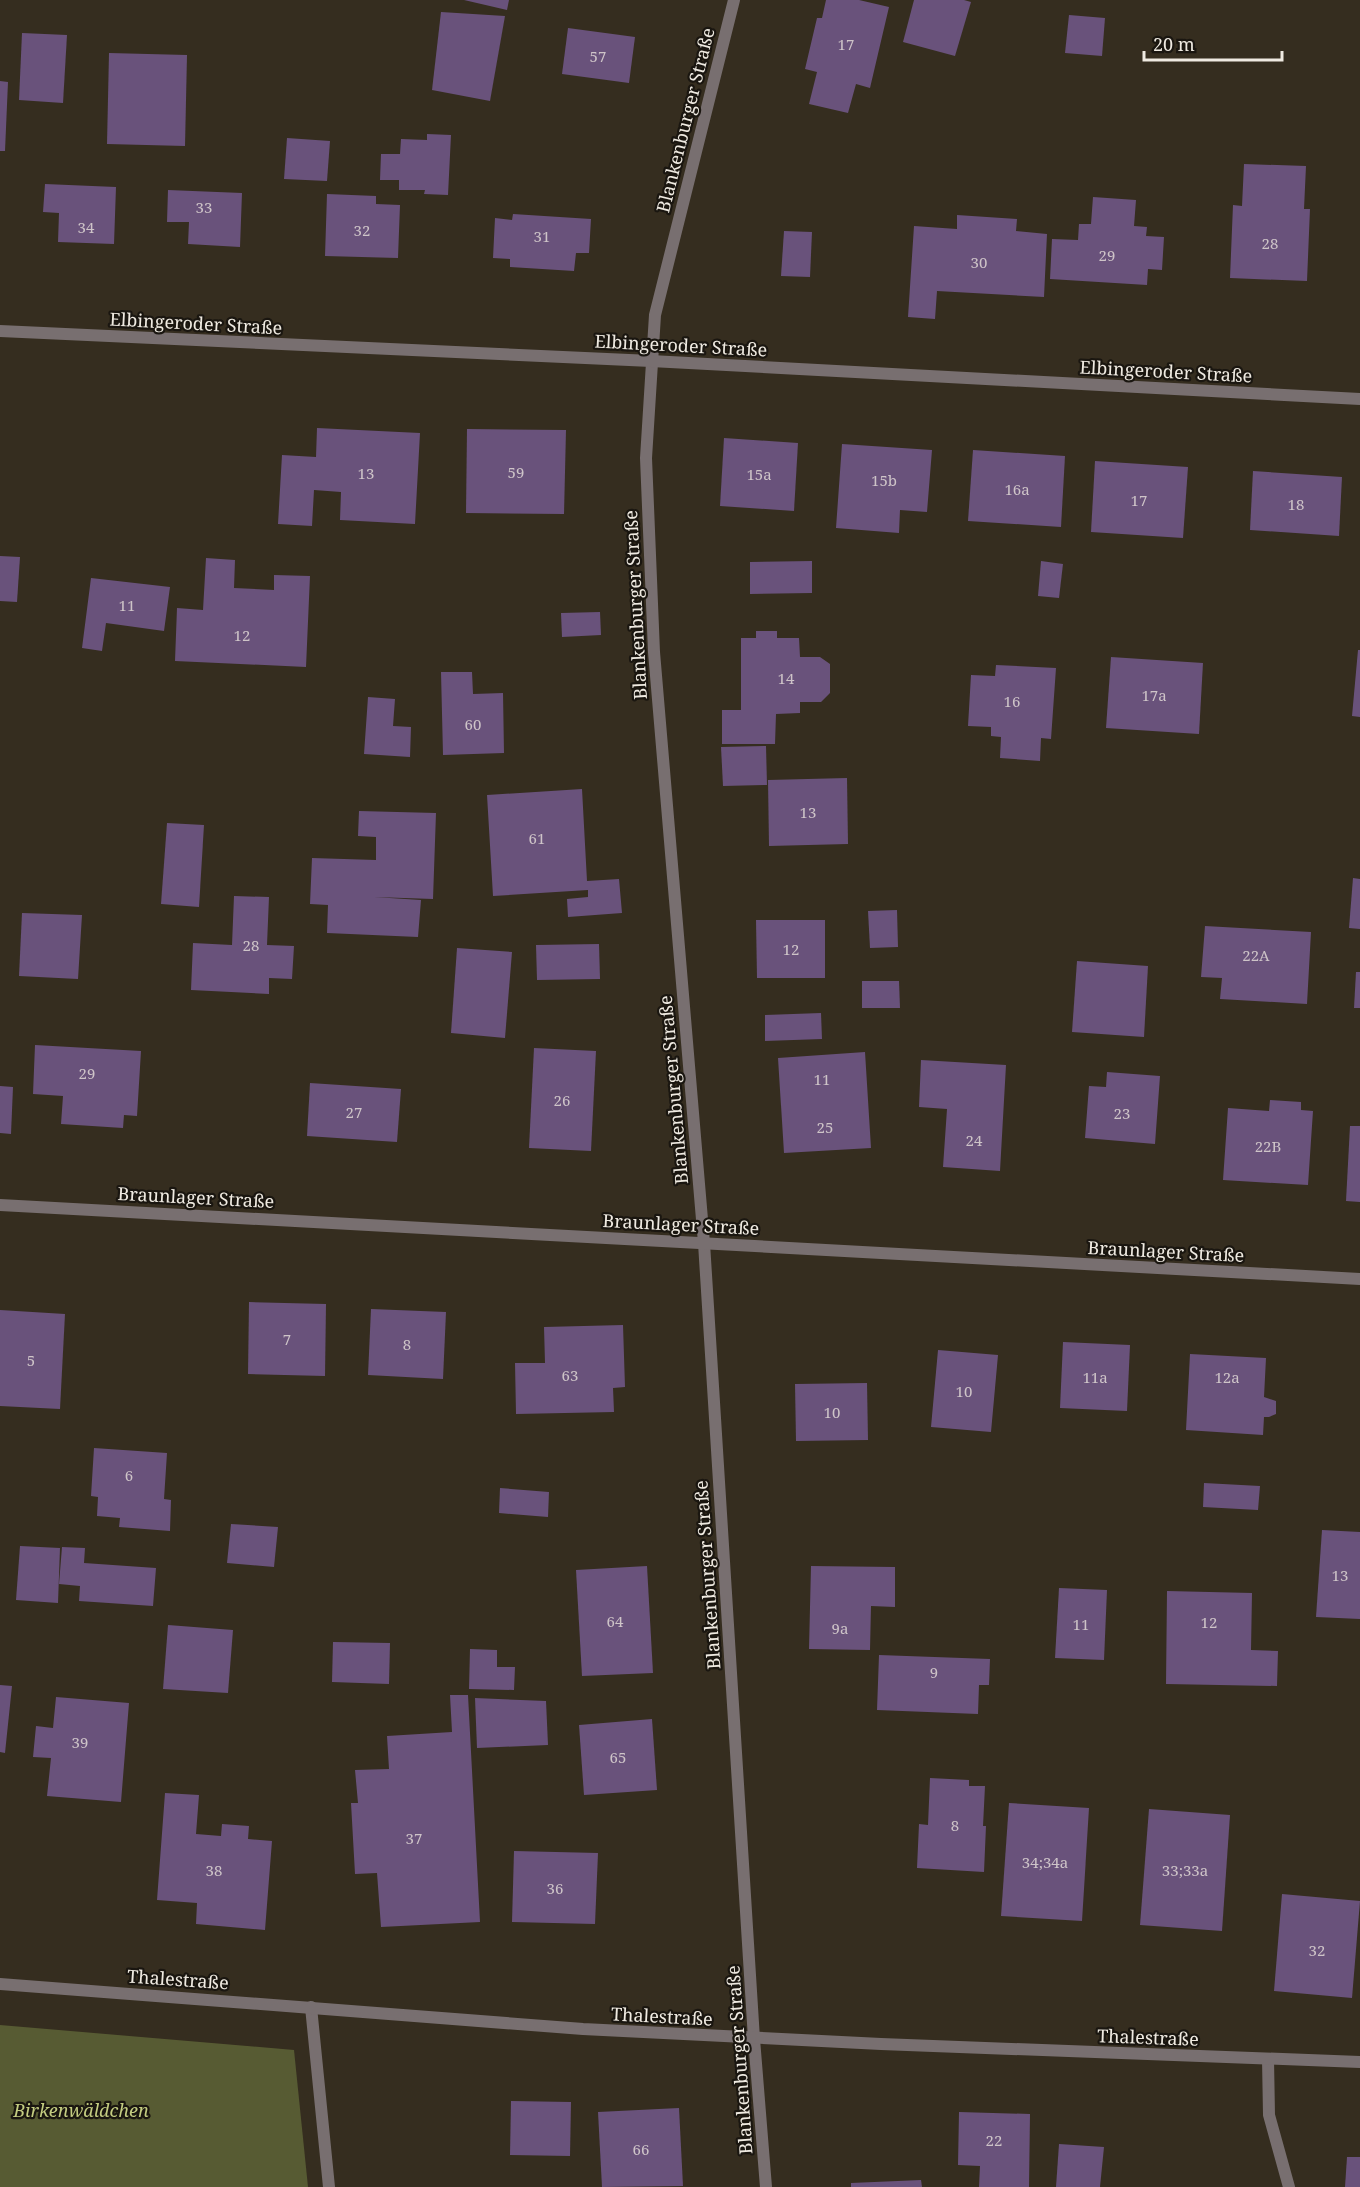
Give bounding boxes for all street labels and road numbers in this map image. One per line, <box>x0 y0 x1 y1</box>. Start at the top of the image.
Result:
street label: Blankenburger Straße <box>650 25 720 215</box>
street label: Elbingeroder Straße <box>109 306 283 340</box>
street label: Elbingeroder Straße <box>594 328 768 362</box>
street label: Elbingeroder Straße <box>1079 354 1253 388</box>
street label: Blankenburger Straße <box>618 510 652 700</box>
street label: Blankenburger Straße <box>653 995 693 1185</box>
street label: Braunlager Straße <box>117 1181 275 1213</box>
street label: Braunlager Straße <box>602 1208 760 1240</box>
street label: Braunlager Straße <box>1087 1235 1245 1267</box>
street label: Blankenburger Straße <box>688 1480 726 1670</box>
street label: Thalestraße <box>126 1963 230 1995</box>
street label: Blankenburger Straße <box>720 1965 758 2155</box>
street label: Thalestraße <box>611 2001 713 2031</box>
street label: Thalestraße <box>1097 2023 1199 2051</box>

